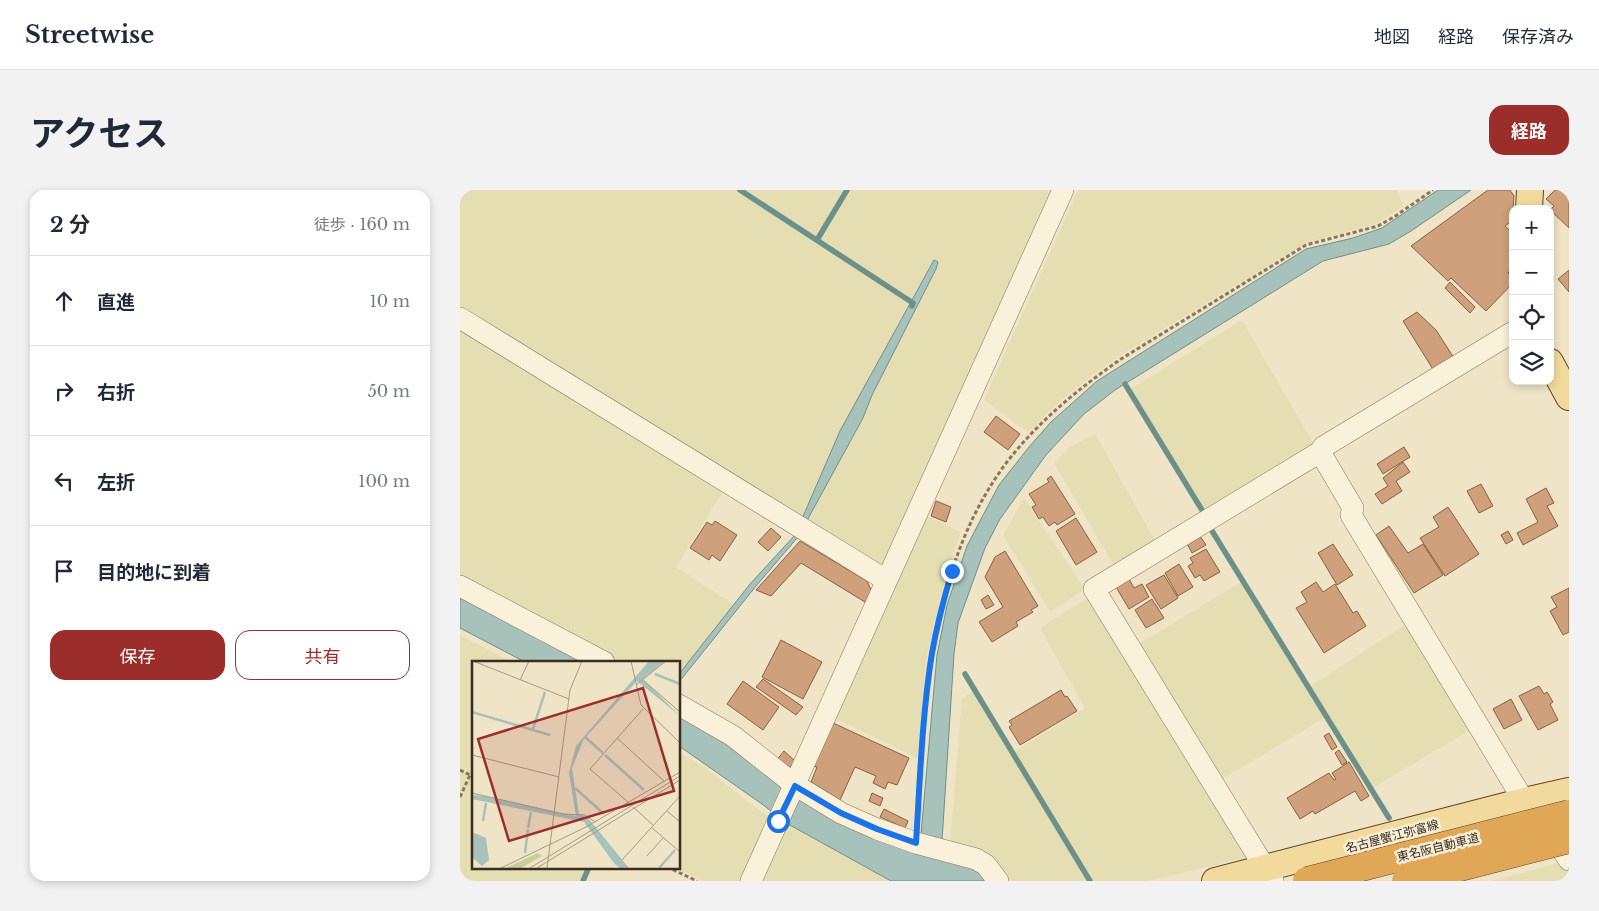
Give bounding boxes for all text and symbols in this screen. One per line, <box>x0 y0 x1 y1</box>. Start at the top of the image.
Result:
text: Streetwise <box>25 20 154 49</box>
text: 地図 <box>1374 26 1410 48</box>
text: 経路 <box>1438 26 1474 48</box>
text: 保存済み <box>1502 26 1574 48</box>
button: 経路 <box>1489 105 1569 155</box>
text: アクセス <box>30 112 168 155</box>
map controls <box>1509 205 1554 385</box>
button: + <box>1509 205 1554 250</box>
text: 2 分 <box>50 212 90 238</box>
text: 徒歩 · 160 m <box>314 214 410 234</box>
button: − <box>1509 250 1554 295</box>
icon: ahead <box>50 287 78 315</box>
text: 直進 <box>97 291 135 314</box>
text: 10 m <box>370 291 410 311</box>
button: locate <box>1509 295 1554 340</box>
button: layers <box>1509 340 1554 385</box>
icon: right <box>50 377 78 405</box>
text: 右折 <box>97 381 135 404</box>
text: 50 m <box>368 381 410 401</box>
icon: left <box>50 467 78 495</box>
text: 左折 <box>97 471 135 494</box>
text: 100 m <box>358 471 410 491</box>
icon: arrive <box>50 557 78 585</box>
route end <box>941 560 964 583</box>
text: 目的地に到着 <box>97 561 211 584</box>
button: 保存 <box>50 630 225 680</box>
button: 共有 <box>235 630 410 680</box>
inset map <box>472 661 680 868</box>
route start <box>767 810 790 833</box>
street label: 名古屋蟹江弥富線 <box>1344 816 1440 856</box>
street label: 東名阪自動車道 <box>1395 830 1481 864</box>

